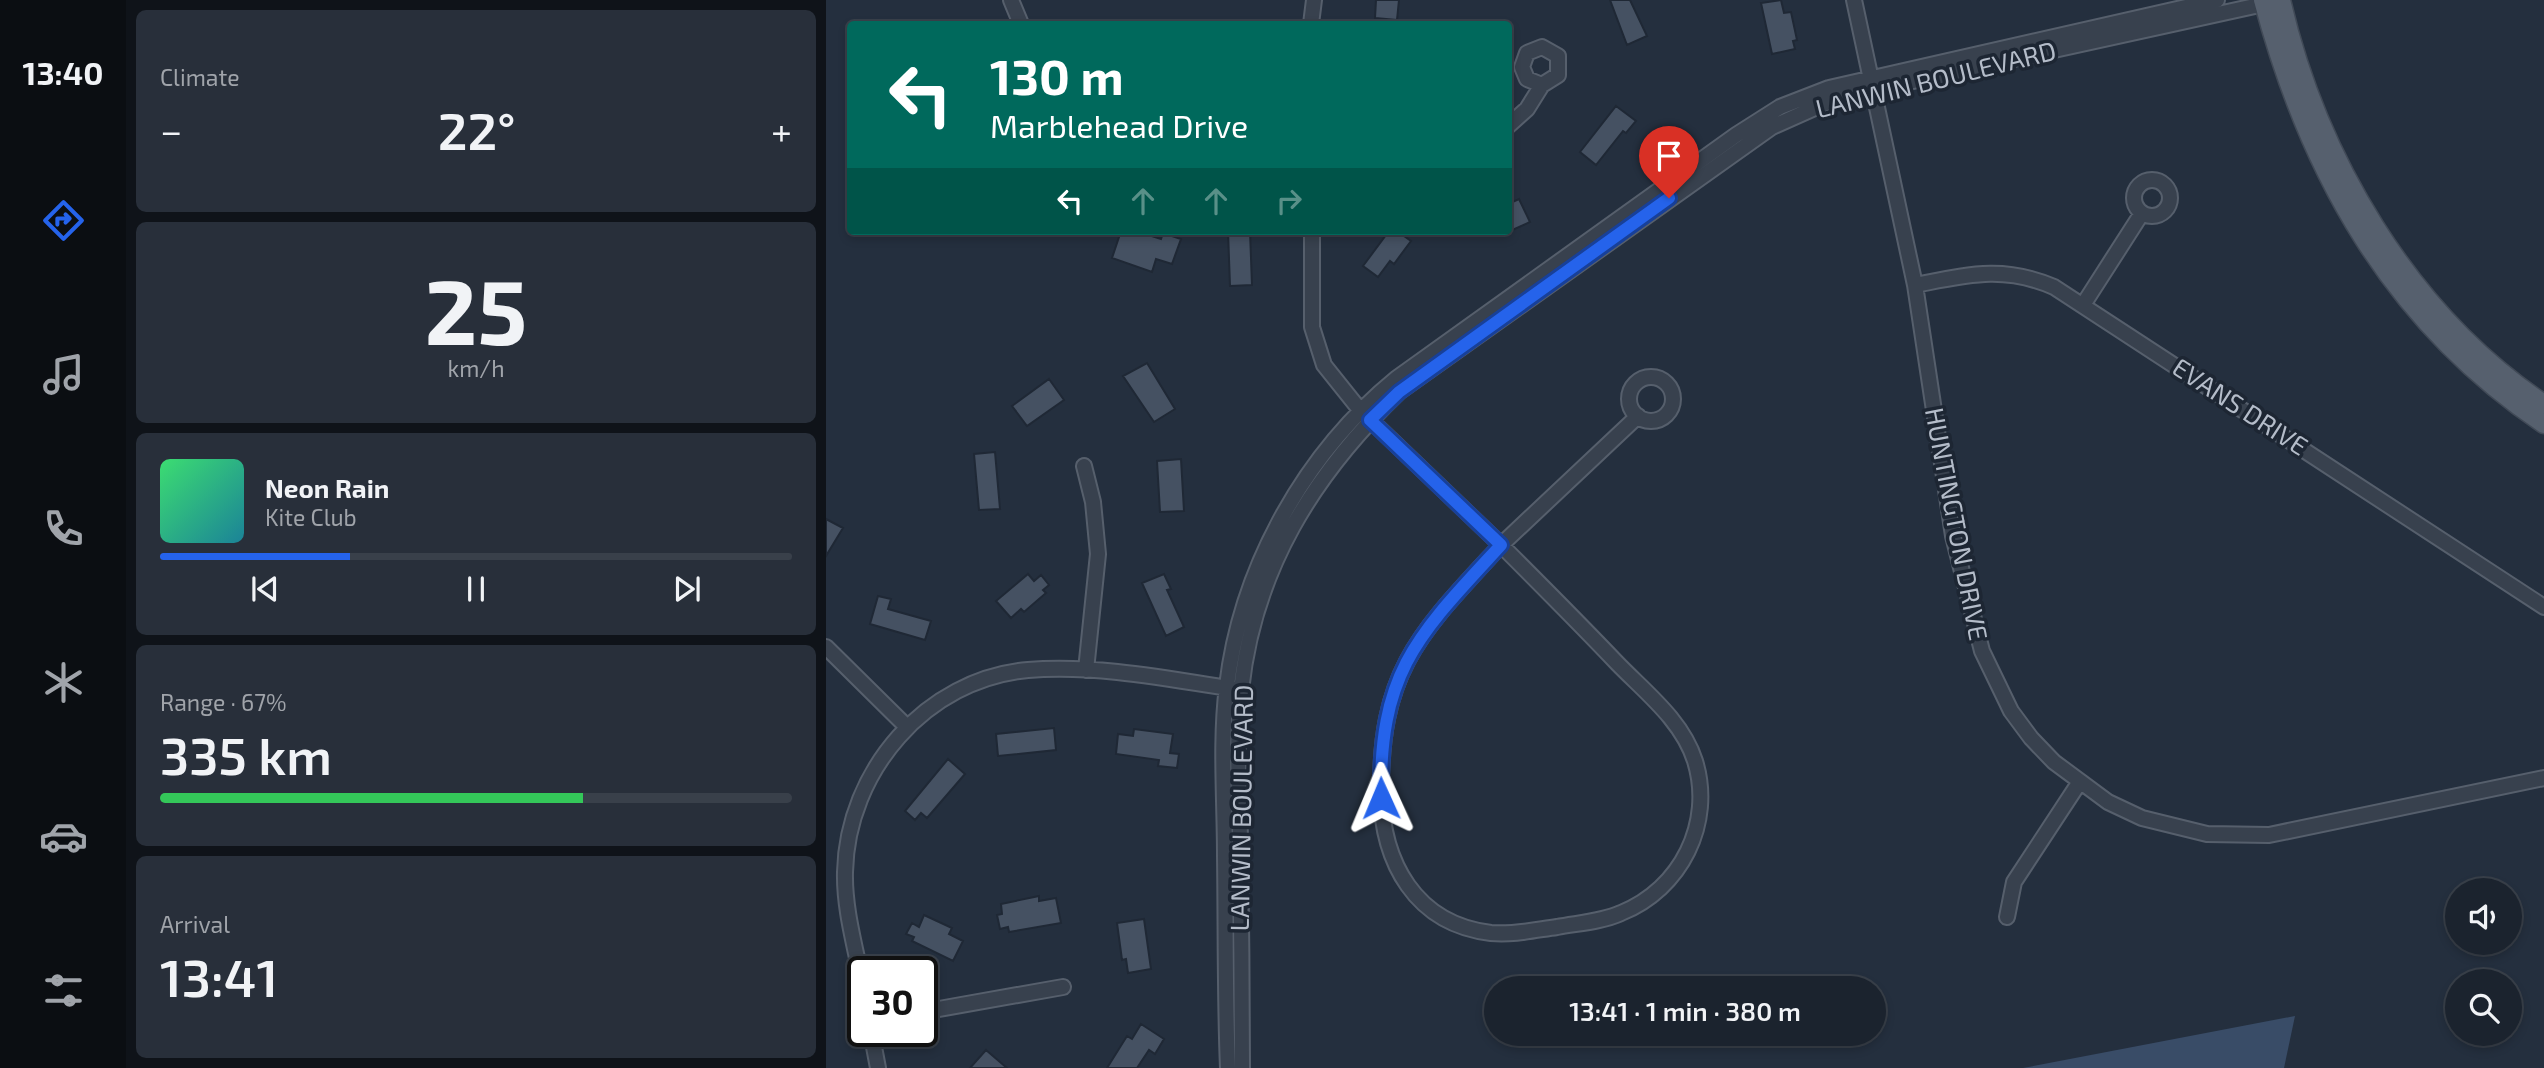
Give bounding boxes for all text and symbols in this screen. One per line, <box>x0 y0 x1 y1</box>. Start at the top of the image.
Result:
street label: LANWIN BOULEVARD <box>1812 34 2059 123</box>
text: 130 m <box>990 46 1124 105</box>
icon: left <box>875 49 966 140</box>
text: 13:40 <box>23 53 103 91</box>
text: Climate <box>160 63 240 91</box>
text: 22° <box>438 98 516 160</box>
text: Marblehead Drive <box>990 106 1248 144</box>
text: − <box>160 107 182 153</box>
text: + <box>771 107 792 153</box>
pin <box>1639 126 1699 198</box>
icon: arrive <box>1650 137 1688 175</box>
icon: left <box>1051 182 1089 220</box>
icon: ahead <box>1124 182 1162 220</box>
icon: ahead <box>1197 182 1235 220</box>
icon: right <box>1270 182 1308 220</box>
icon: directions <box>39 196 88 245</box>
text: 25 <box>424 254 528 363</box>
icon: music <box>39 350 88 399</box>
street label: EVANS DRIVE <box>2167 351 2314 461</box>
text: km/h <box>447 354 505 382</box>
street label: HUNTINGTON DRIVE <box>1920 405 1995 643</box>
text: Neon Rain <box>265 472 389 503</box>
text: Kite Club <box>265 503 357 531</box>
icon: phone <box>39 504 88 553</box>
icon: previous <box>246 570 284 608</box>
icon: pause <box>457 570 495 608</box>
icon: next <box>668 570 706 608</box>
icon: climate <box>39 658 88 707</box>
street label: LANWIN BOULEVARD <box>1223 684 1258 932</box>
text: Range · 67% <box>160 688 286 716</box>
text: 335 km <box>160 723 332 785</box>
position arrow <box>1344 761 1418 835</box>
icon: car <box>39 812 88 861</box>
map controls <box>2445 878 2522 1046</box>
button: sound <box>2445 878 2522 955</box>
text: Arrival <box>160 910 230 938</box>
text: 13:41 <box>160 945 278 1007</box>
speed limit sign: 30 <box>847 956 938 1047</box>
icon: filters <box>39 966 88 1015</box>
button: search <box>2445 969 2522 1046</box>
text: 13:41 · 1 min · 380 m <box>1569 995 1801 1026</box>

